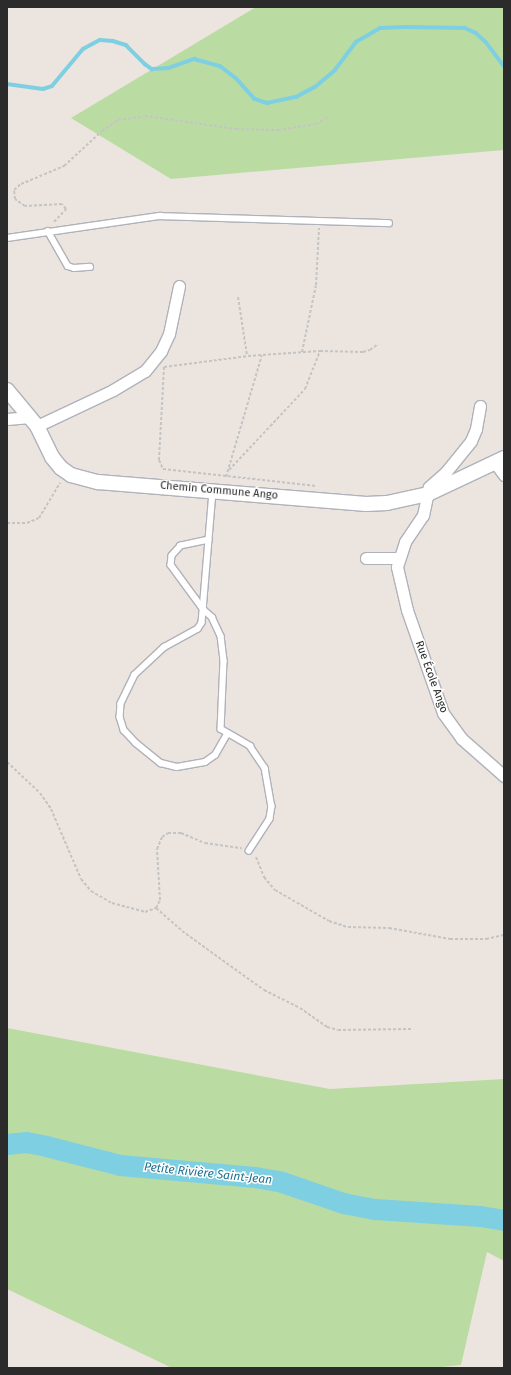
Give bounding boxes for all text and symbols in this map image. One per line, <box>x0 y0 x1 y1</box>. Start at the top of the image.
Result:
street label: Chemin Commune Ango <box>160 479 278 503</box>
street label: Rue École Ango <box>412 639 450 715</box>
water label: Petite Rivière Saint-Jean <box>143 1160 273 1188</box>

